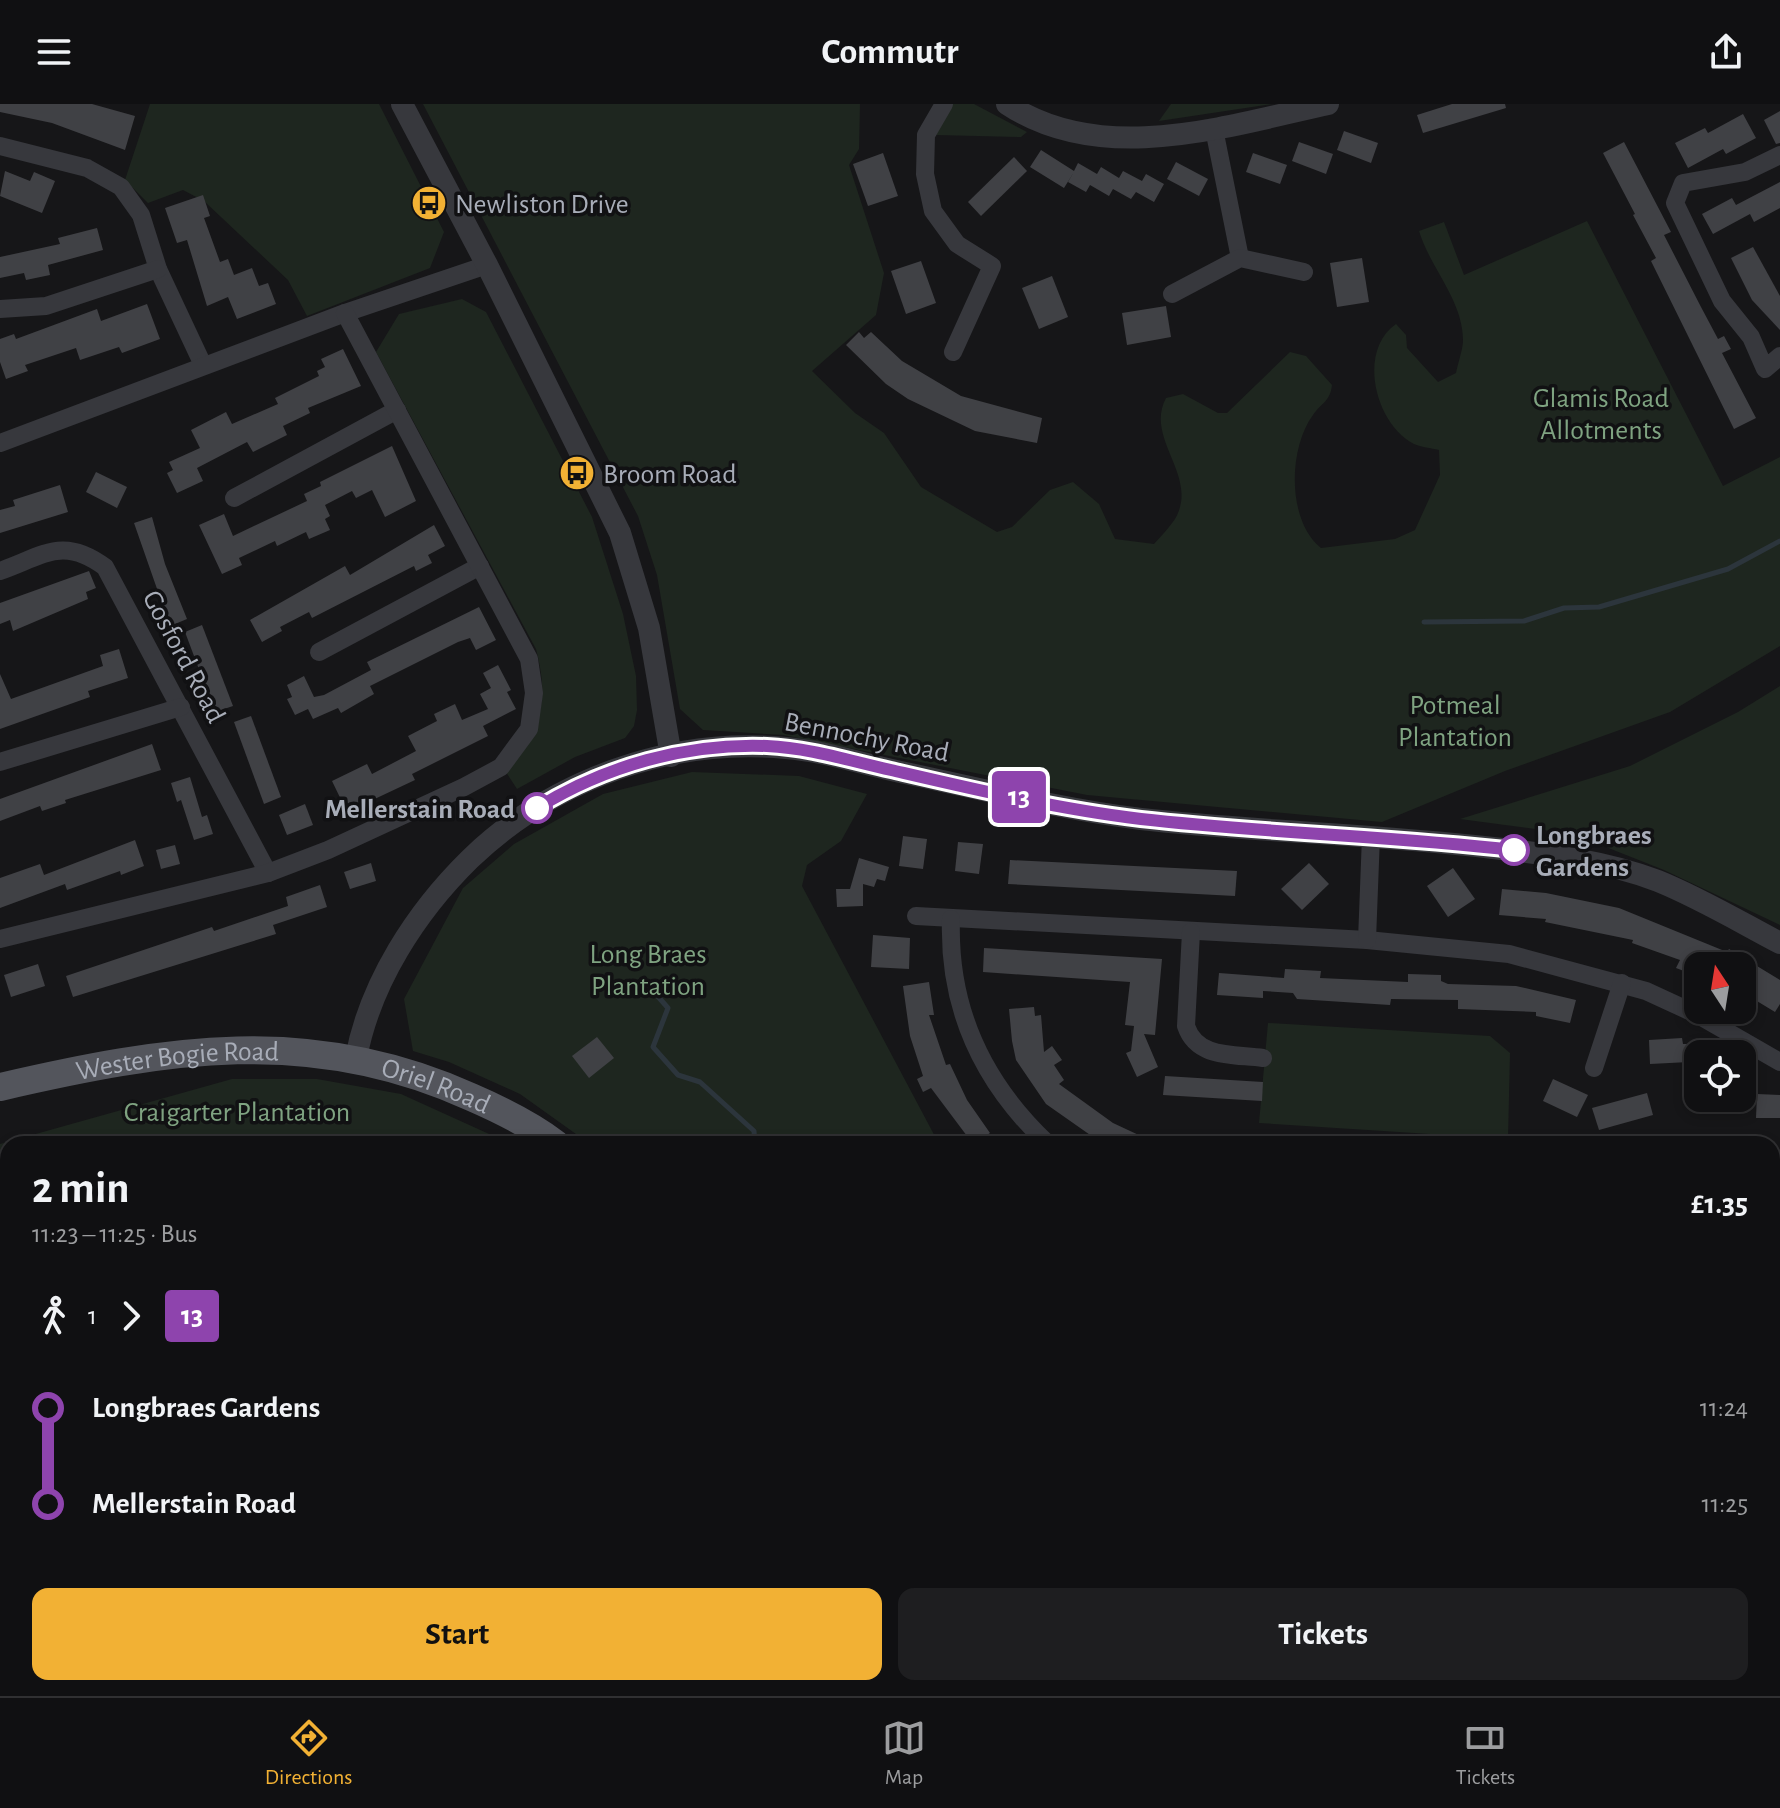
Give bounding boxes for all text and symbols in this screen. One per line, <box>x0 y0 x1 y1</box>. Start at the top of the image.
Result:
icon: menu <box>32 30 76 74</box>
icon: share <box>1704 30 1748 74</box>
text: Commutr <box>822 34 958 70</box>
bus stop icon: Newliston Drive <box>410 184 448 222</box>
place label: Newliston Drive <box>455 191 629 219</box>
park label: Glamis Road Allotments <box>1533 385 1669 445</box>
bus stop icon: Broom Road <box>558 454 596 492</box>
place label: Broom Road <box>603 461 737 489</box>
street label: Gosford Road <box>137 586 230 728</box>
park label: Potmeal Plantation <box>1398 692 1512 752</box>
street label: Bennochy Road <box>782 708 951 768</box>
line badge: 13 <box>983 771 1055 823</box>
text: 13 <box>1008 783 1030 811</box>
marker: Mellerstain Road <box>522 793 552 823</box>
place label: Mellerstain Road <box>325 796 515 824</box>
place label: Longbraes Gardens <box>1536 822 1652 882</box>
marker: Longbraes Gardens <box>1499 835 1529 865</box>
park label: Long Braes Plantation <box>589 941 707 1001</box>
north arrow <box>1684 952 1756 1024</box>
map controls <box>1684 952 1756 1112</box>
street label: Wester Bogie Road <box>74 1038 279 1086</box>
button: locate <box>1684 1040 1756 1112</box>
street label: Oriel Road <box>378 1054 494 1120</box>
park label: Craigarter Plantation <box>124 1099 350 1127</box>
text: 2 min <box>32 1167 130 1211</box>
text: £1.35 <box>1691 1189 1748 1219</box>
text: 11:23 – 11:25 · Bus <box>32 1221 197 1247</box>
icon: walk <box>32 1294 76 1338</box>
icon: forward <box>109 1294 153 1338</box>
text: 13 <box>181 1302 203 1330</box>
text: 1 <box>88 1303 97 1329</box>
text: Longbraes Gardens <box>92 1393 320 1423</box>
text: 11:24 <box>1700 1395 1748 1421</box>
text: Mellerstain Road <box>92 1489 296 1519</box>
text: 11:25 <box>1701 1491 1748 1517</box>
button: Start <box>32 1588 882 1680</box>
button: Tickets <box>898 1588 1748 1680</box>
tab: Directions <box>265 1716 352 1790</box>
tab: Map <box>882 1716 926 1790</box>
tab: Tickets <box>1456 1716 1515 1790</box>

